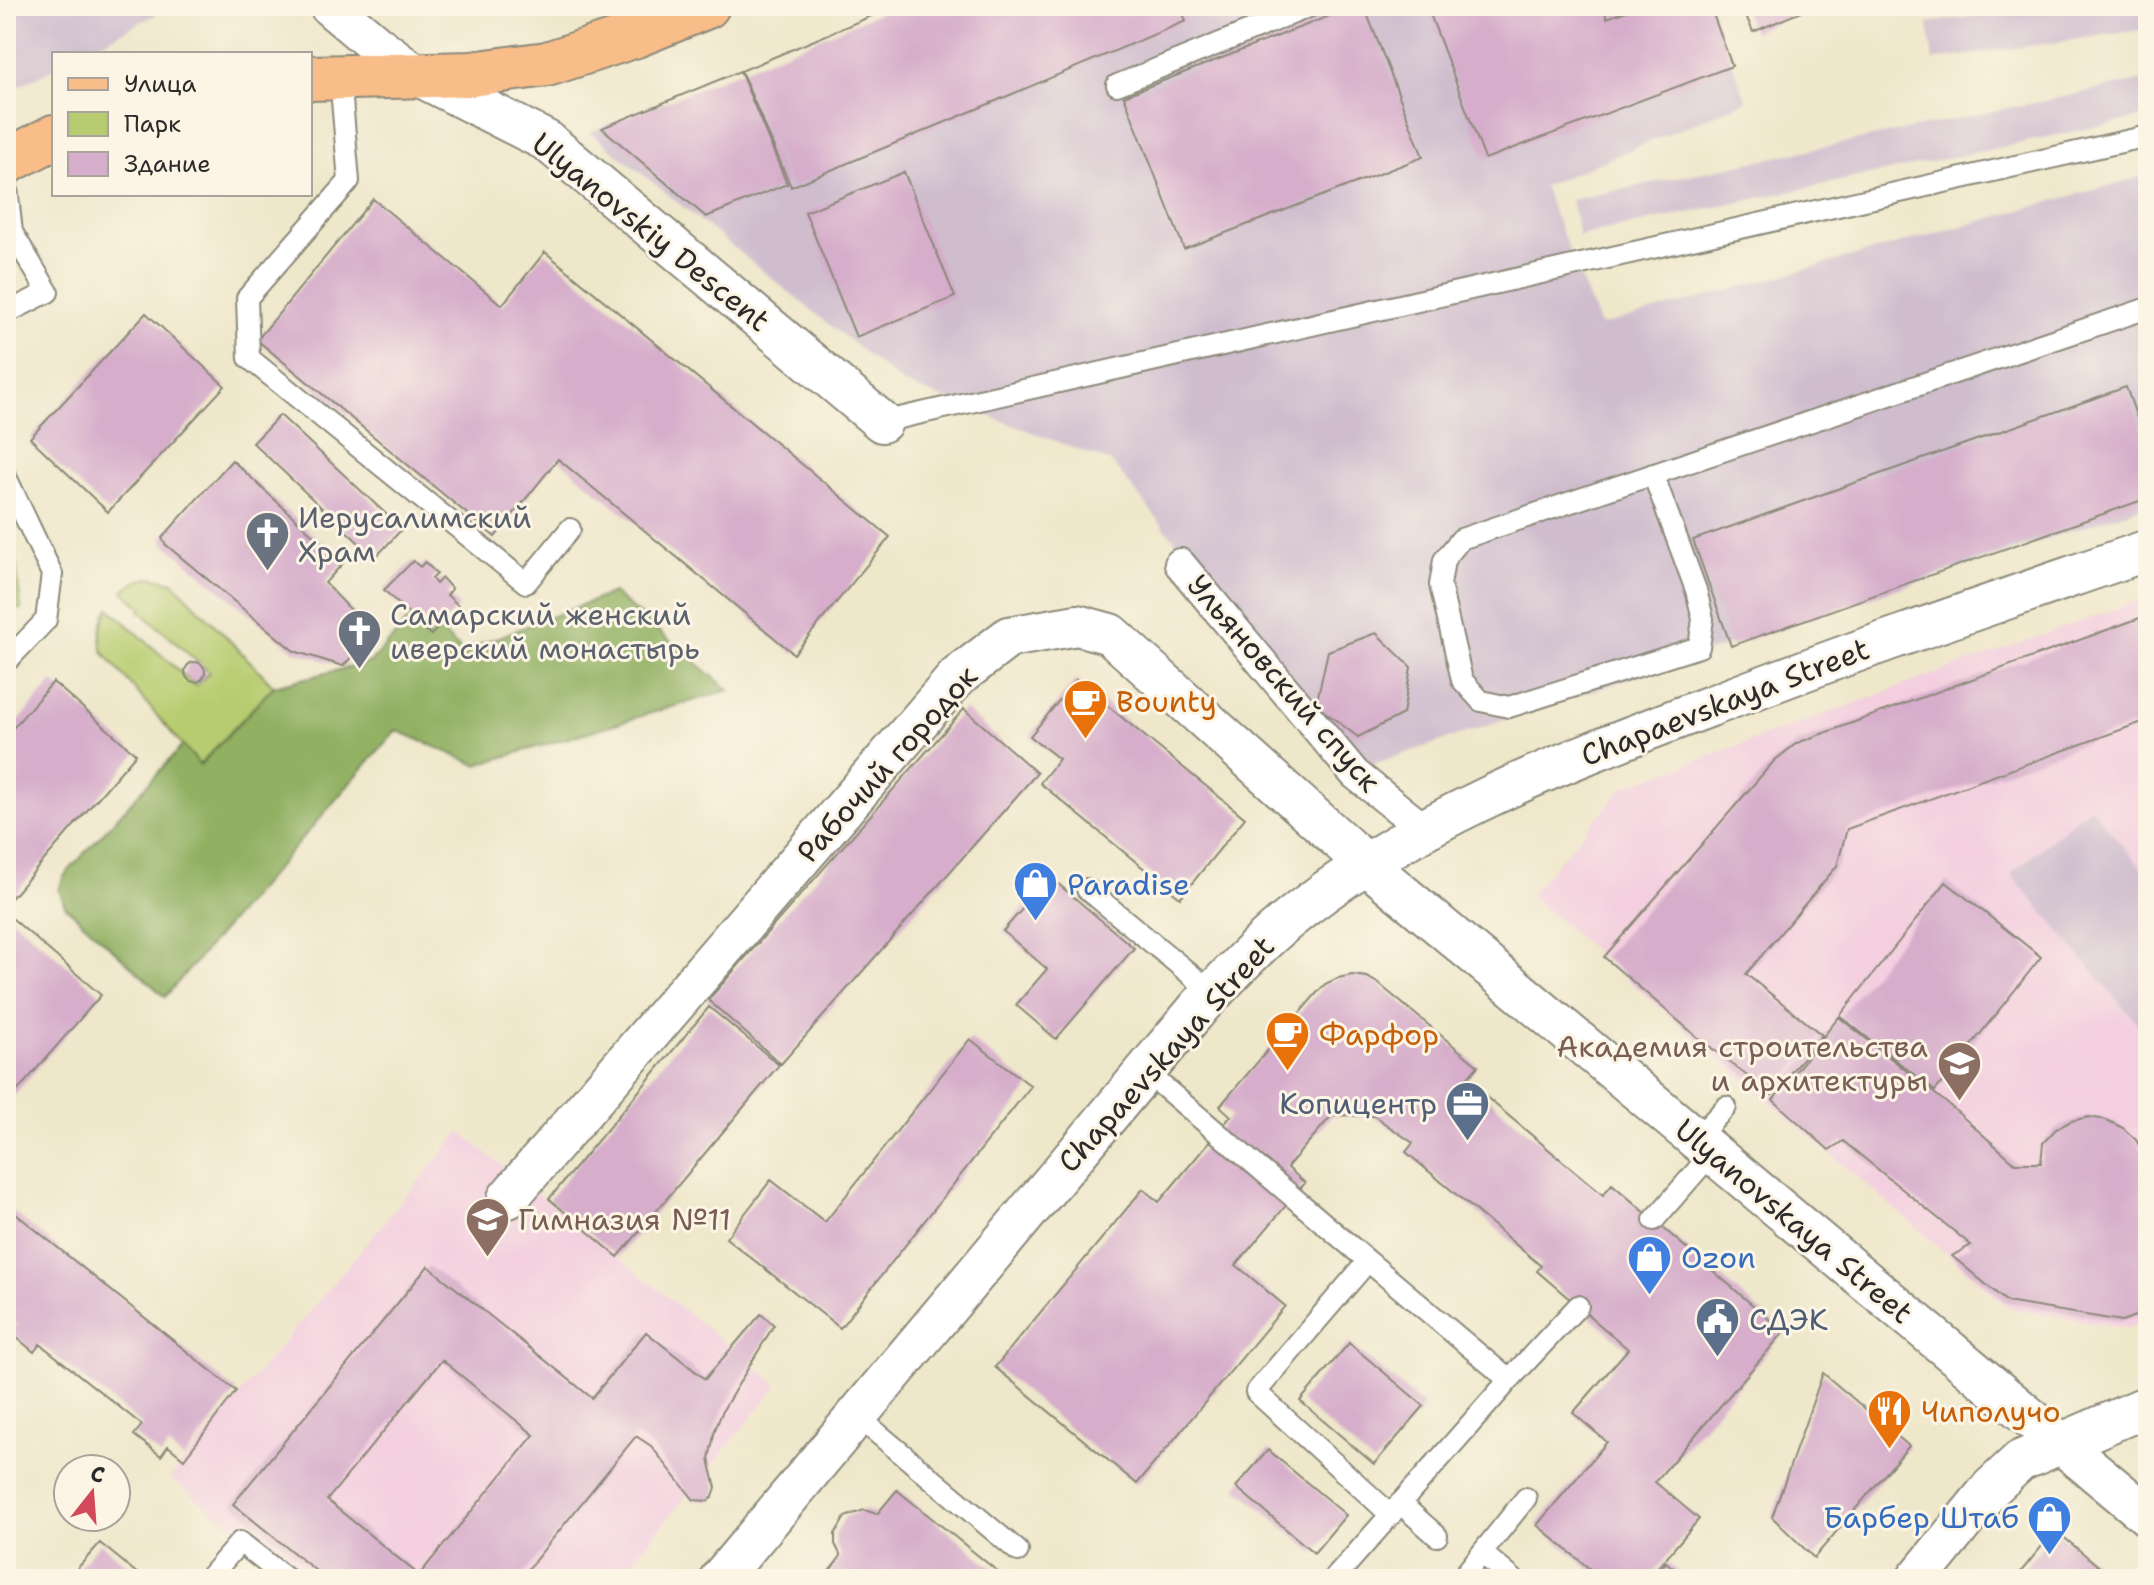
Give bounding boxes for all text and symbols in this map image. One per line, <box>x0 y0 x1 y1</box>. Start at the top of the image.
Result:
legend <box>52 52 312 196</box>
text: Улица <box>124 68 197 100</box>
text: Парк <box>124 108 181 140</box>
street label: Ulyanovskiy Descent <box>523 123 779 341</box>
text: Здание <box>124 148 211 180</box>
place label: Иерусалимский Храм <box>298 497 532 572</box>
church icon: Иерусалимский Храм <box>243 510 291 573</box>
street label: Ульяновский спуск <box>1178 565 1390 801</box>
place label: Самарский женский иверский монастырь <box>390 594 700 669</box>
church icon: Самарский женский иверский монастырь <box>335 607 383 670</box>
street label: Chapaevskaya Street <box>1575 628 1875 776</box>
street label: Рабочий городок <box>787 657 987 871</box>
cafe icon: Bounty <box>1061 677 1109 740</box>
place label: Bounty <box>1116 681 1217 722</box>
shop icon: Paradise <box>1012 860 1060 923</box>
place label: Paradise <box>1067 864 1190 905</box>
street label: Chapaevskaya Street <box>1048 927 1284 1181</box>
cafe icon: Фарфор <box>1264 1010 1312 1073</box>
place label: Фарфор <box>1319 1014 1439 1055</box>
place label: Академия строительства и архитектуры <box>1557 1026 1928 1101</box>
school or university icon: Академия строительства и архитектуры <box>1935 1039 1983 1102</box>
office icon: Копицентр <box>1444 1079 1492 1142</box>
place label: Копицентр <box>1279 1083 1437 1124</box>
street label: Ulyanovskaya Street <box>1666 1109 1922 1333</box>
school or university icon: Гимназия №11 <box>463 1195 511 1258</box>
place label: Гимназия №11 <box>518 1199 731 1240</box>
shop icon: Ozon <box>1626 1233 1674 1296</box>
place label: Ozon <box>1681 1237 1756 1278</box>
public building icon: СДЭК <box>1694 1295 1742 1358</box>
place label: СДЭК <box>1749 1299 1828 1340</box>
restaurant icon: Чиполучо <box>1866 1387 1914 1450</box>
place label: Чиполучо <box>1921 1391 2061 1432</box>
north arrow <box>52 1453 132 1533</box>
text: С <box>87 1459 108 1490</box>
shop icon: Барбер Штаб <box>2026 1493 2074 1556</box>
place label: Барбер Штаб <box>1823 1497 2019 1538</box>

